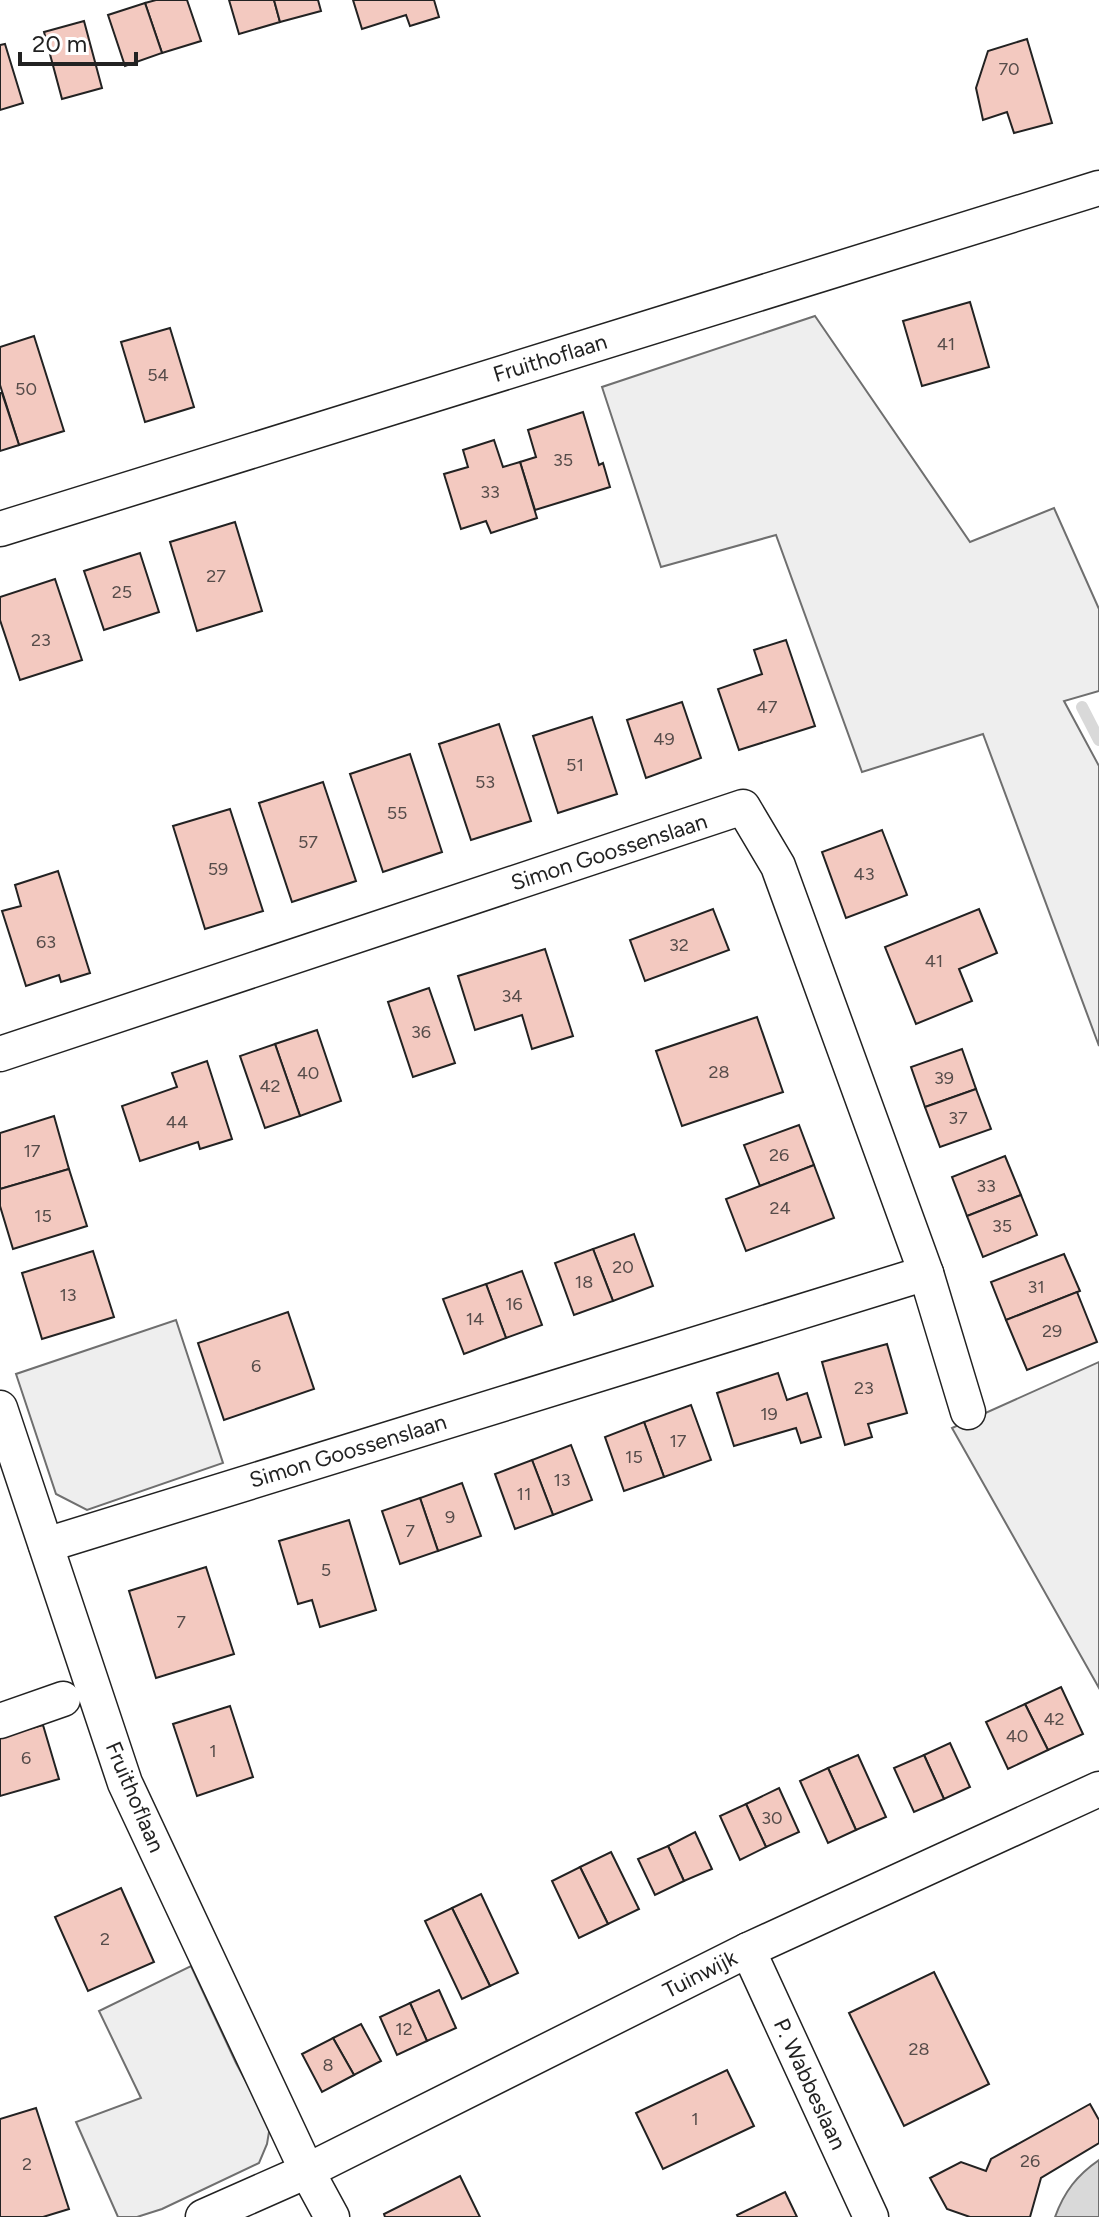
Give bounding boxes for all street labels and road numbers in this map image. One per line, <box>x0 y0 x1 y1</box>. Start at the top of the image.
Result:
street label: Fruithoflaan <box>490 328 610 388</box>
street label: Simon Goossenslaan <box>508 808 710 896</box>
street label: Simon Goossenslaan <box>246 1408 450 1494</box>
street label: Fruithoflaan <box>100 1738 170 1856</box>
street label: Tuinwijk <box>658 1944 742 2004</box>
street label: P. Wabbeslaan <box>768 2014 852 2154</box>

